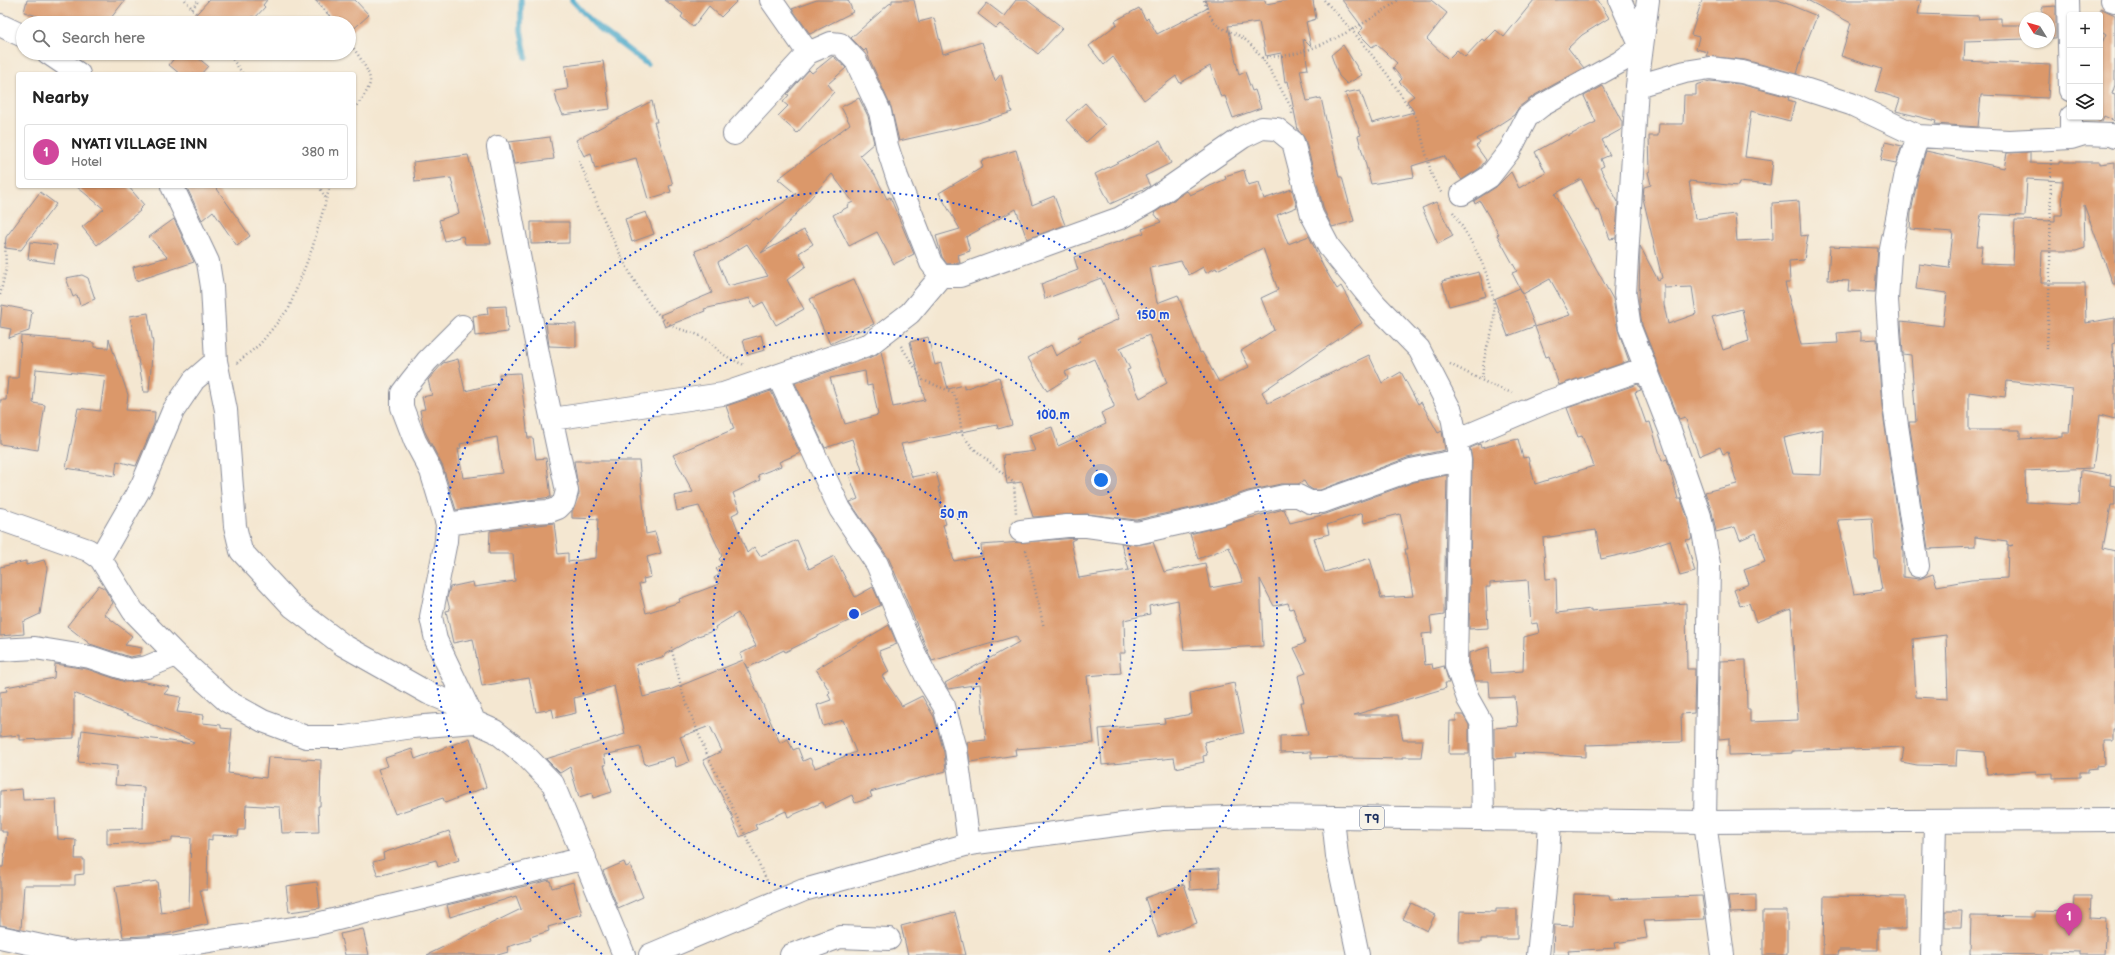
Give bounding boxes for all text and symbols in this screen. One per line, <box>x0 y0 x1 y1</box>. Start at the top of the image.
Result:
north arrow <box>2019 12 2055 48</box>
map controls <box>2067 12 2103 120</box>
button: + <box>2067 12 2103 48</box>
search box <box>16 16 356 60</box>
icon: search <box>30 27 52 49</box>
text: Search here <box>62 29 145 48</box>
button: − <box>2067 48 2103 84</box>
button: layers <box>2067 84 2103 120</box>
text: Nearby <box>32 88 89 108</box>
text: NYATI VILLAGE INN <box>71 135 208 154</box>
text: 1 <box>43 144 49 160</box>
text: 380 m <box>302 144 339 160</box>
text: Hotel <box>71 154 102 170</box>
text: 150 m <box>1137 308 1169 323</box>
text: 100 m <box>1036 408 1070 423</box>
your location <box>1091 470 1111 490</box>
text: 50 m <box>940 507 968 522</box>
centre of rings <box>847 607 861 621</box>
road number: T9 <box>1360 807 1384 829</box>
pin: 1 <box>2056 903 2082 936</box>

